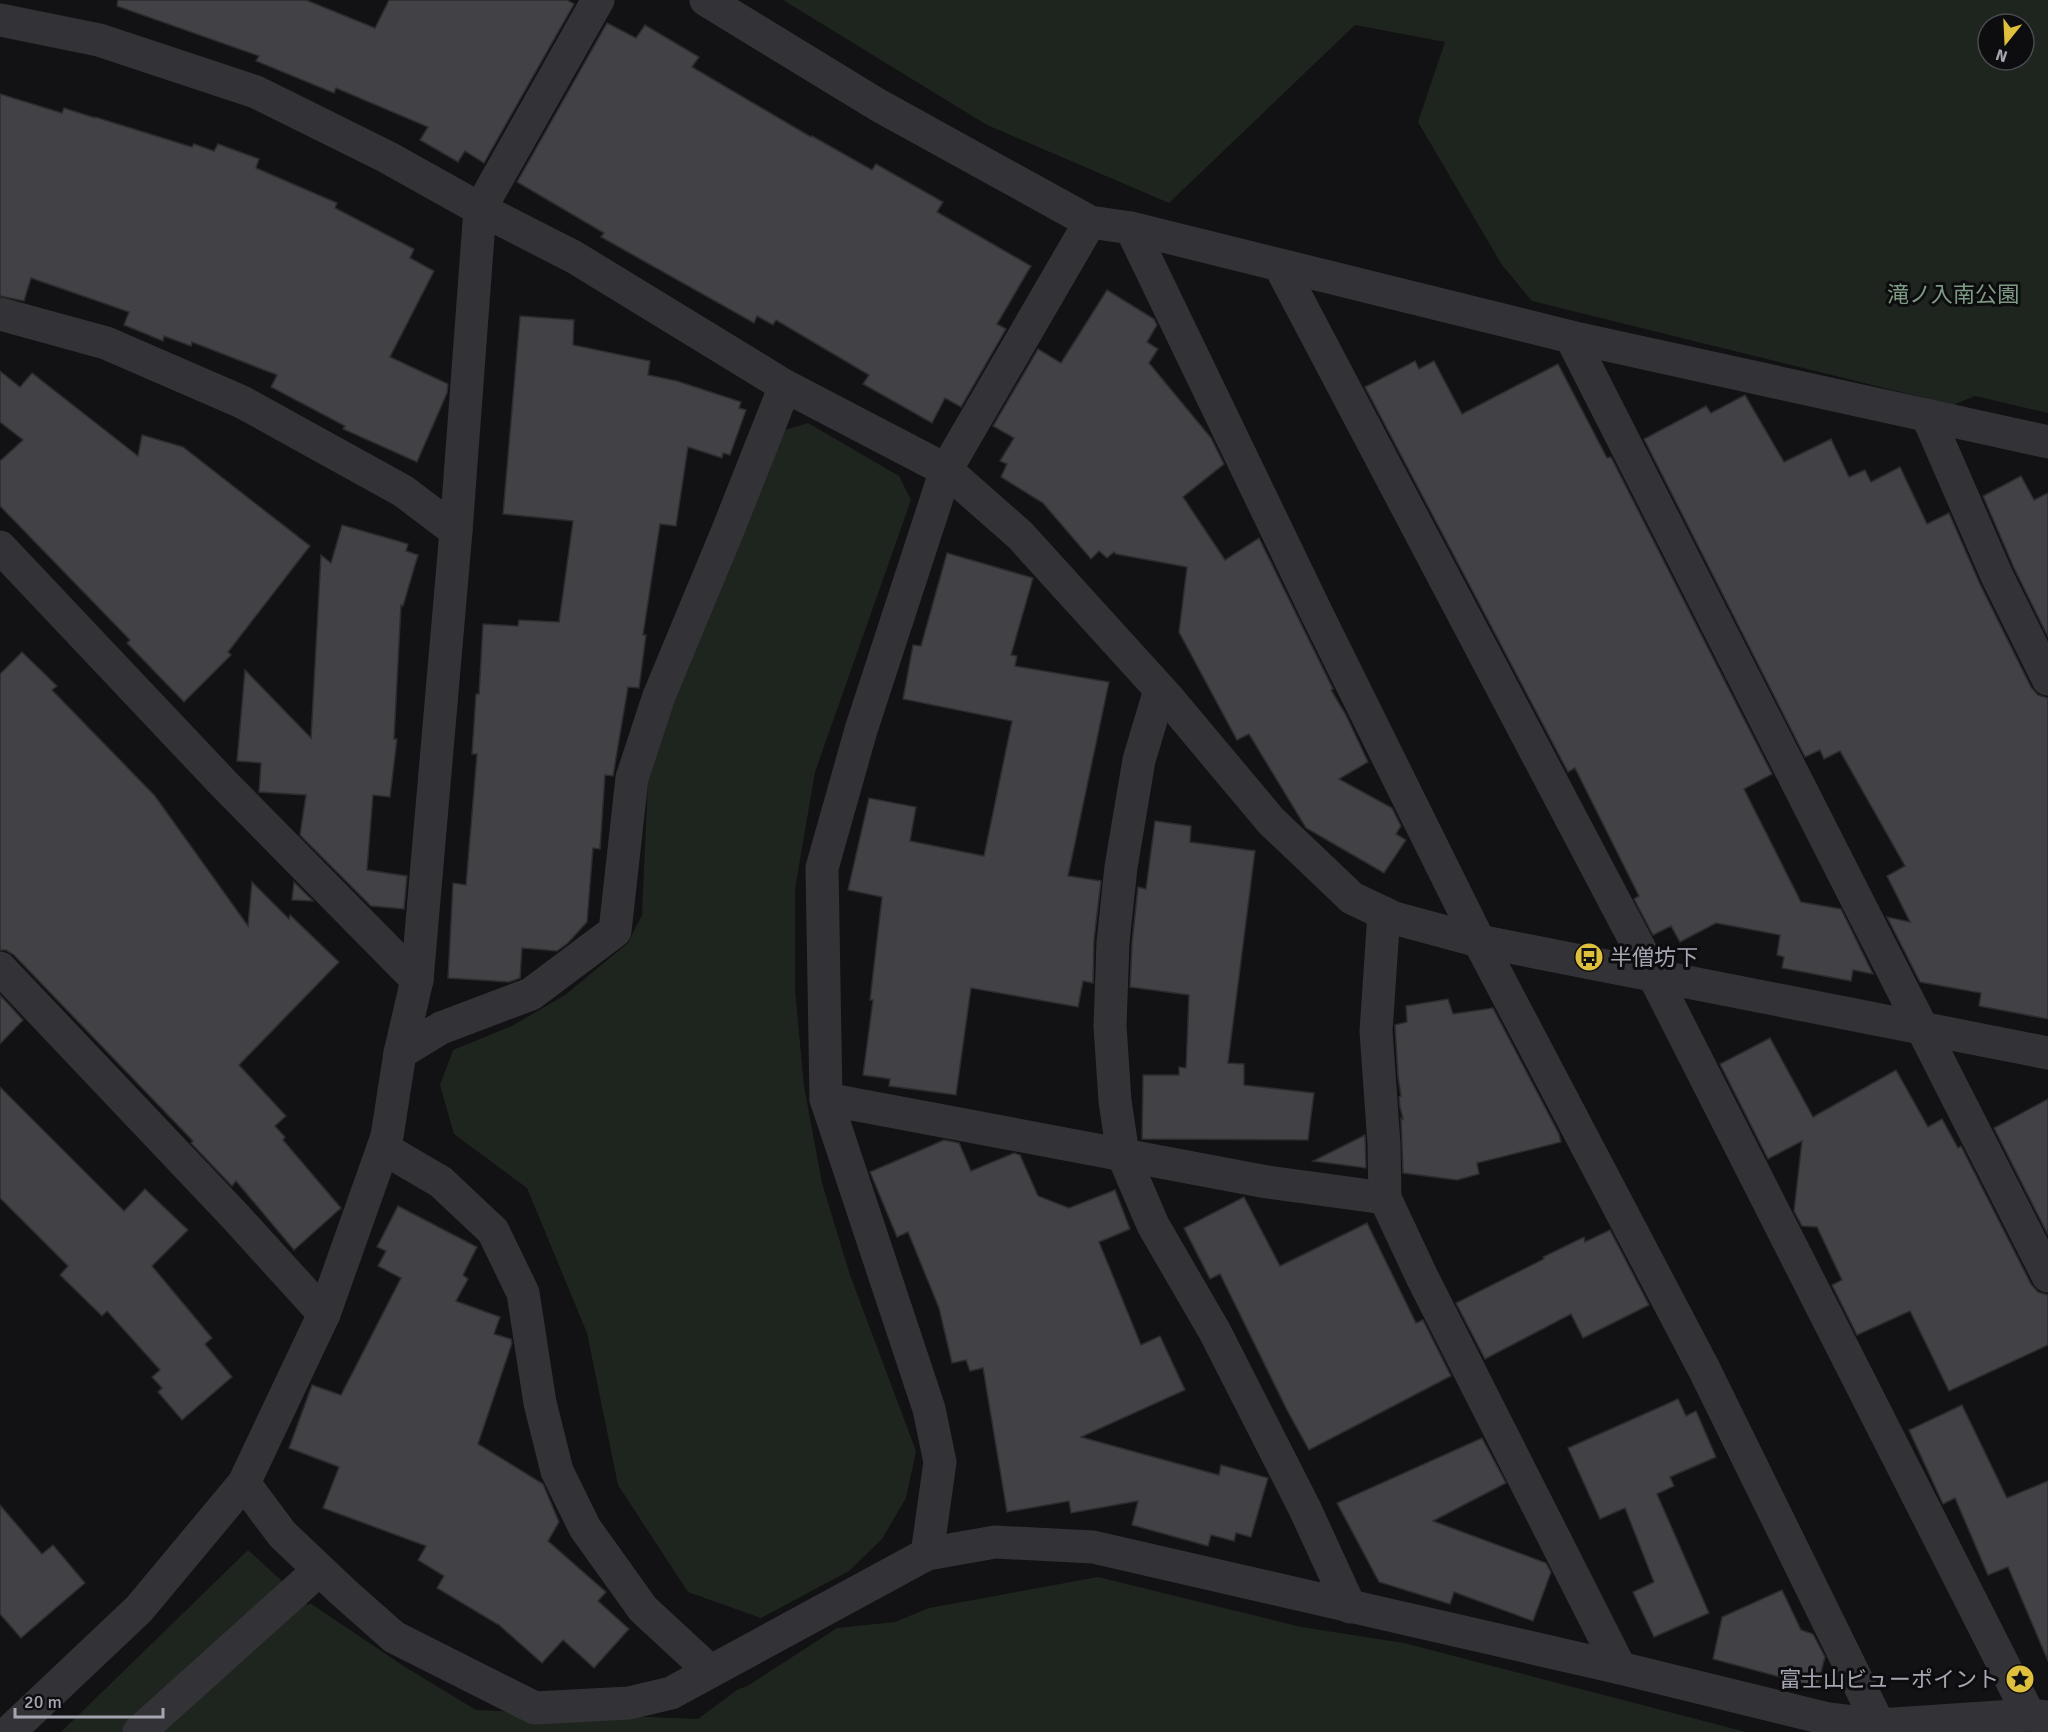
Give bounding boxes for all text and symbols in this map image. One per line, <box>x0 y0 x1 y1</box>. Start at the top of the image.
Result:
north arrow <box>1976 12 2036 72</box>
text: N <box>1993 44 2010 67</box>
park label: 滝ノ入南公園 <box>1887 281 2019 308</box>
bus stop icon: 半僧坊下 <box>1573 941 1605 973</box>
place label: 半僧坊下 <box>1610 944 1698 971</box>
place icon: 富士山ビューポイント <box>2004 1663 2036 1695</box>
place label: 富士山ビューポイント <box>1779 1666 1999 1693</box>
scale bar <box>15 1681 164 1719</box>
text: 20 m <box>24 1691 62 1713</box>

